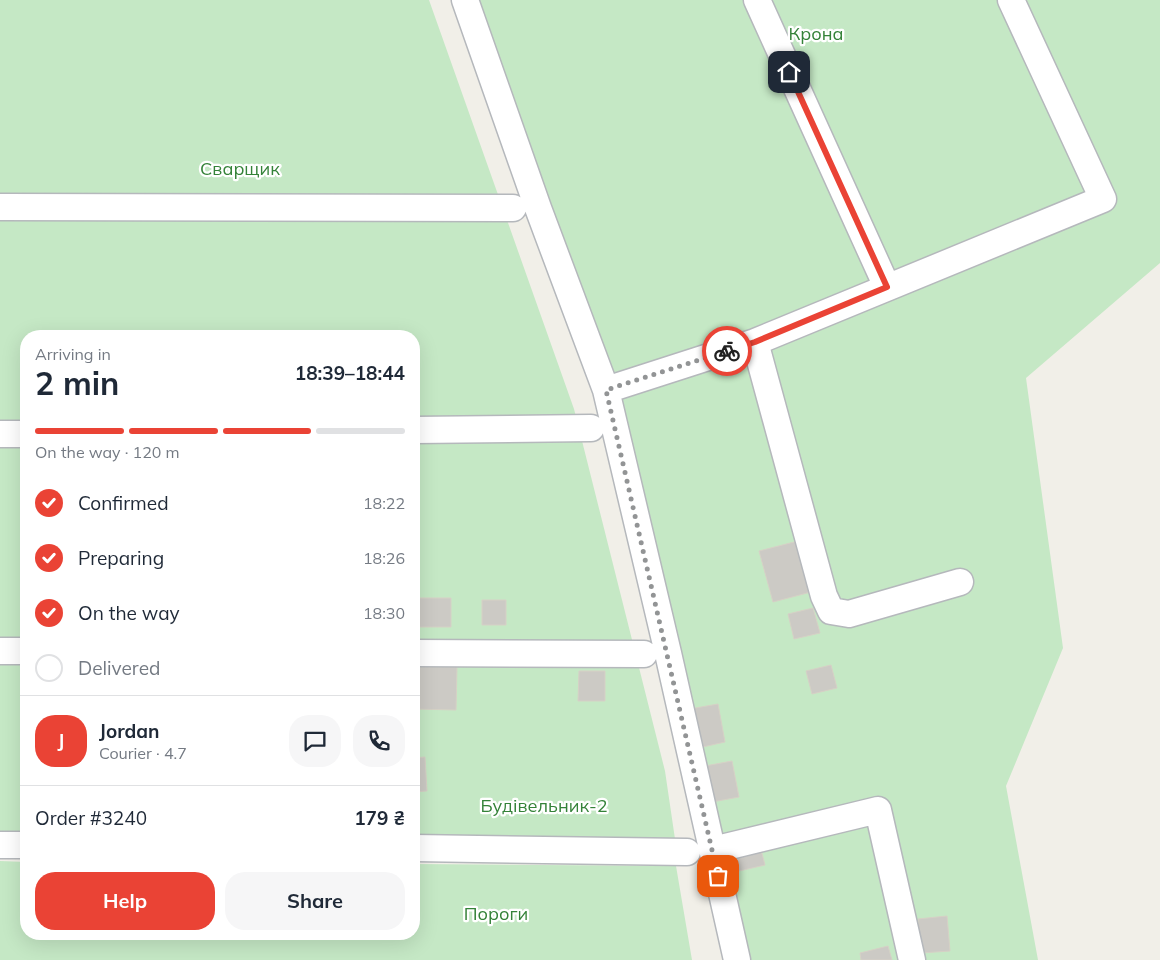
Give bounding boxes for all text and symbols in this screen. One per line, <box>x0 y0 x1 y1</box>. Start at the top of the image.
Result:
park label: Крона <box>788 22 844 45</box>
pin <box>768 51 810 93</box>
icon: home <box>775 58 803 86</box>
park label: Сварщик <box>200 157 280 180</box>
courier <box>702 326 752 376</box>
icon: bike <box>713 337 741 365</box>
text: Arriving in <box>35 344 111 364</box>
text: 18:39–18:44 <box>295 361 405 385</box>
text: 2 min <box>35 363 119 403</box>
text: On the way · 120 m <box>35 442 180 462</box>
icon: check <box>35 489 63 517</box>
text: Confirmed <box>78 491 169 515</box>
text: 18:22 <box>363 493 405 513</box>
icon: check <box>35 544 63 572</box>
text: Preparing <box>78 546 164 570</box>
text: 18:26 <box>363 548 405 568</box>
icon: check <box>35 599 63 627</box>
text: On the way <box>78 601 180 625</box>
text: 18:30 <box>363 603 405 623</box>
text: Delivered <box>78 656 160 680</box>
button: chat <box>289 715 341 767</box>
button: phone <box>353 715 405 767</box>
text: Jordan <box>99 719 159 743</box>
text: J <box>58 729 64 753</box>
text: Courier · 4.7 <box>99 743 187 763</box>
park label: Будівельник-2 <box>480 794 608 817</box>
text: Order #3240 <box>35 806 147 830</box>
text: 179 ₴ <box>354 806 405 830</box>
pin <box>697 855 739 897</box>
icon: bag <box>704 862 732 890</box>
button: Help <box>35 872 215 930</box>
button: Share <box>225 872 405 930</box>
park label: Пороги <box>464 902 528 925</box>

